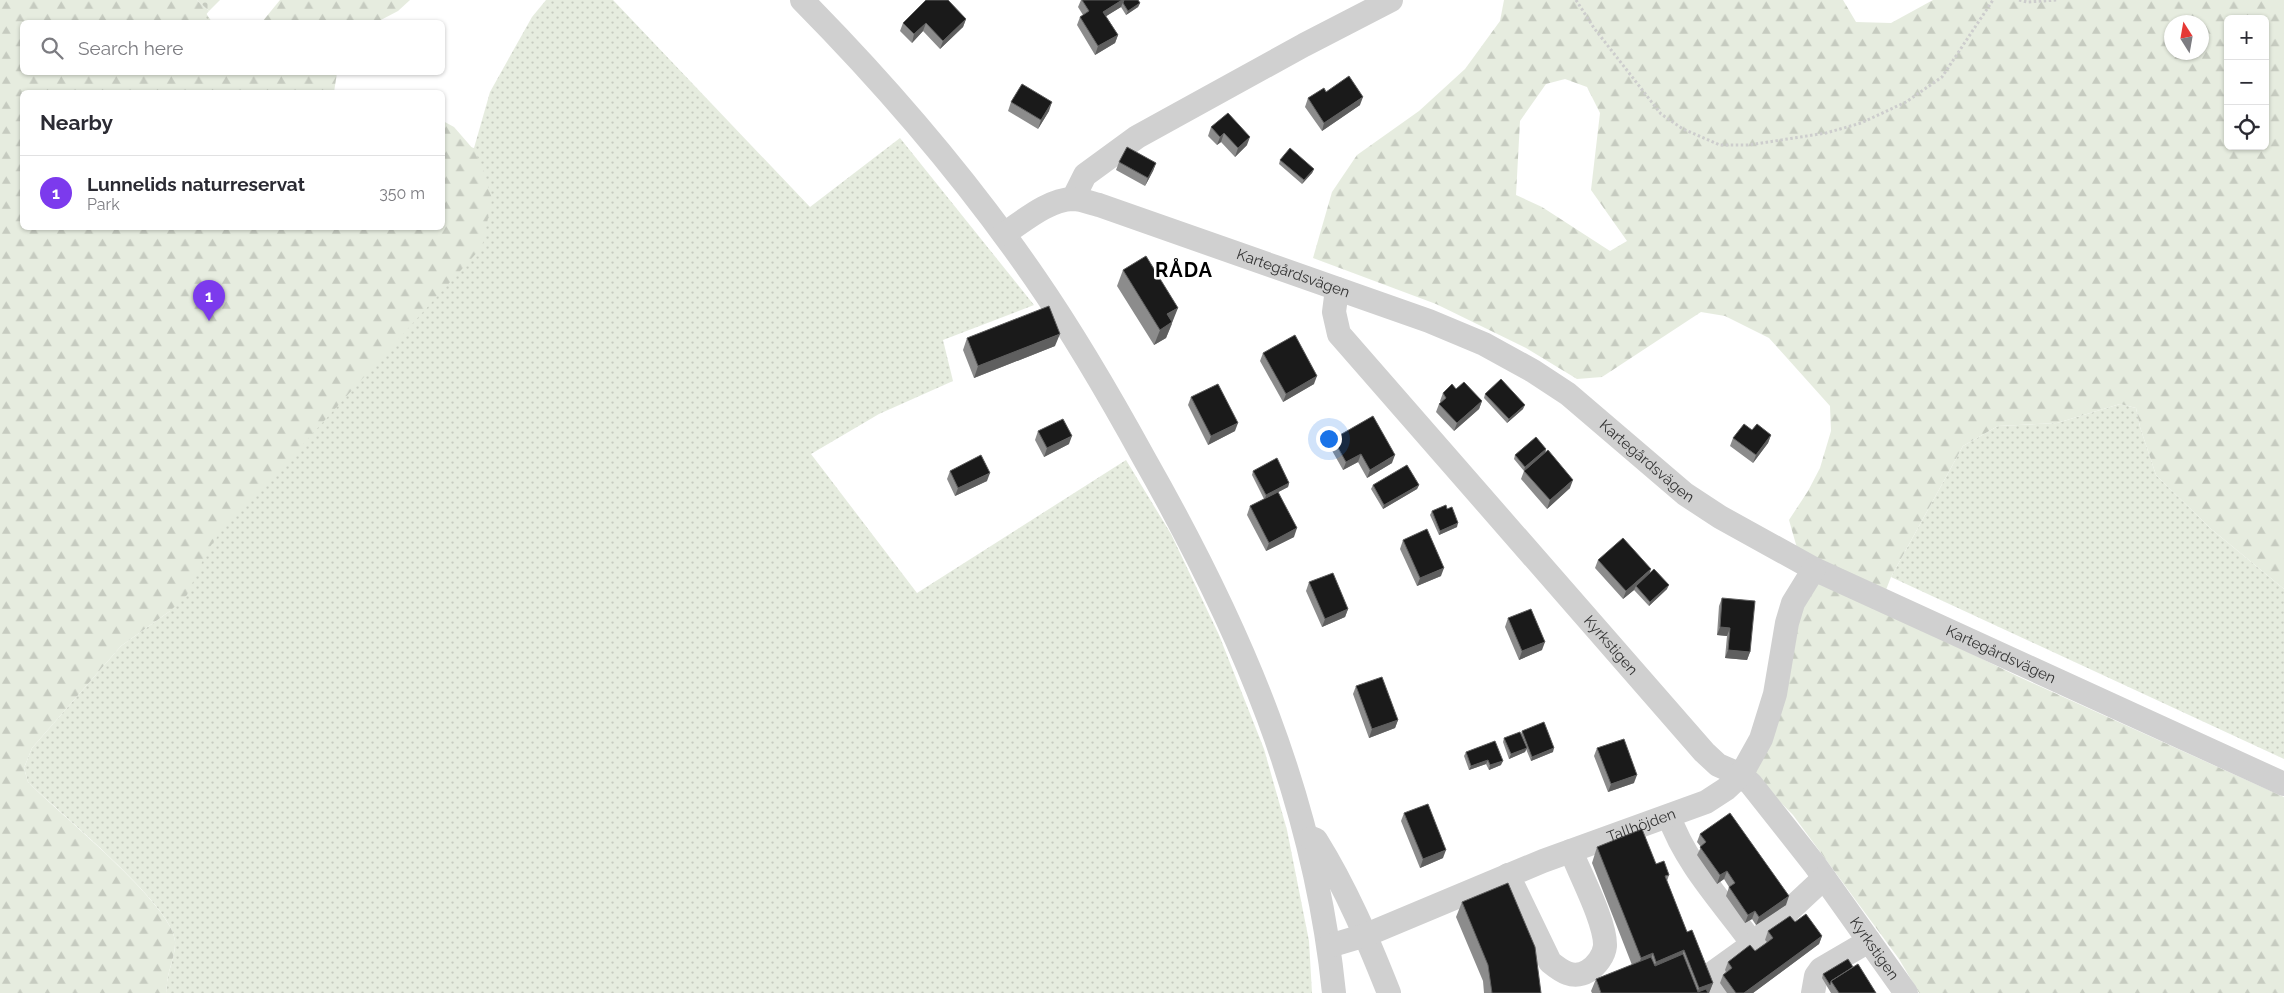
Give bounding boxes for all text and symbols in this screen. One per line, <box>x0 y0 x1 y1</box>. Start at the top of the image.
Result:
north arrow <box>2164 15 2209 60</box>
map controls <box>2224 15 2269 150</box>
button: + <box>2224 15 2269 60</box>
search box <box>20 20 445 75</box>
icon: search <box>38 34 66 62</box>
text: Search here <box>78 37 184 59</box>
button: − <box>2224 60 2269 105</box>
button: locate <box>2224 105 2269 150</box>
text: Nearby <box>40 110 113 135</box>
text: Lunnelids naturreservat <box>87 173 305 195</box>
text: 1 <box>52 184 60 203</box>
text: 350 m <box>379 184 425 203</box>
text: Park <box>87 195 120 214</box>
street label: Kartegårdsvägen <box>1234 245 1352 301</box>
district label: RÅDA <box>1155 258 1213 282</box>
pin: 1 <box>193 280 225 321</box>
street label: Kartegårdsvägen <box>1596 416 1697 506</box>
your location <box>1316 426 1342 452</box>
street label: Kyrkstigen <box>1580 612 1642 679</box>
street label: Kartegårdsvägen <box>1943 622 2058 687</box>
street label: Tallhöjden <box>1604 805 1678 846</box>
street label: Kyrkstigen <box>1846 914 1903 983</box>

